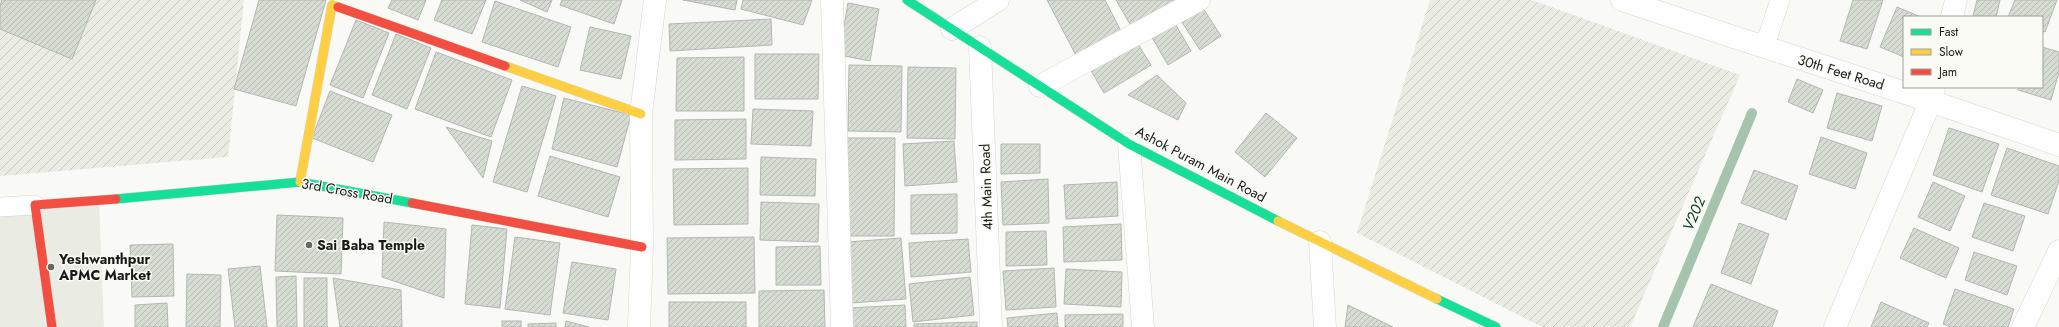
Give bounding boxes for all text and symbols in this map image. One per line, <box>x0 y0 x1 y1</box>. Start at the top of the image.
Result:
legend <box>1903 16 2043 88</box>
text: Fast <box>1939 23 1958 41</box>
text: Slow <box>1939 43 1964 61</box>
street label: 30th Feet Road <box>1795 49 1887 95</box>
text: Jam <box>1937 63 1957 81</box>
street label: Ashok Puram Main Road <box>1132 121 1270 207</box>
street label: 4th Main Road <box>974 143 998 231</box>
street label: 3rd Cross Road <box>300 173 394 209</box>
water label: V202 <box>1677 193 1711 234</box>
place label: Sai Baba Temple <box>317 235 425 255</box>
marker: Sai Baba Temple <box>304 240 314 250</box>
place label: Yeshwanthpur APMC Market <box>58 249 151 285</box>
marker: Yeshwanthpur APMC Market <box>46 262 56 272</box>

